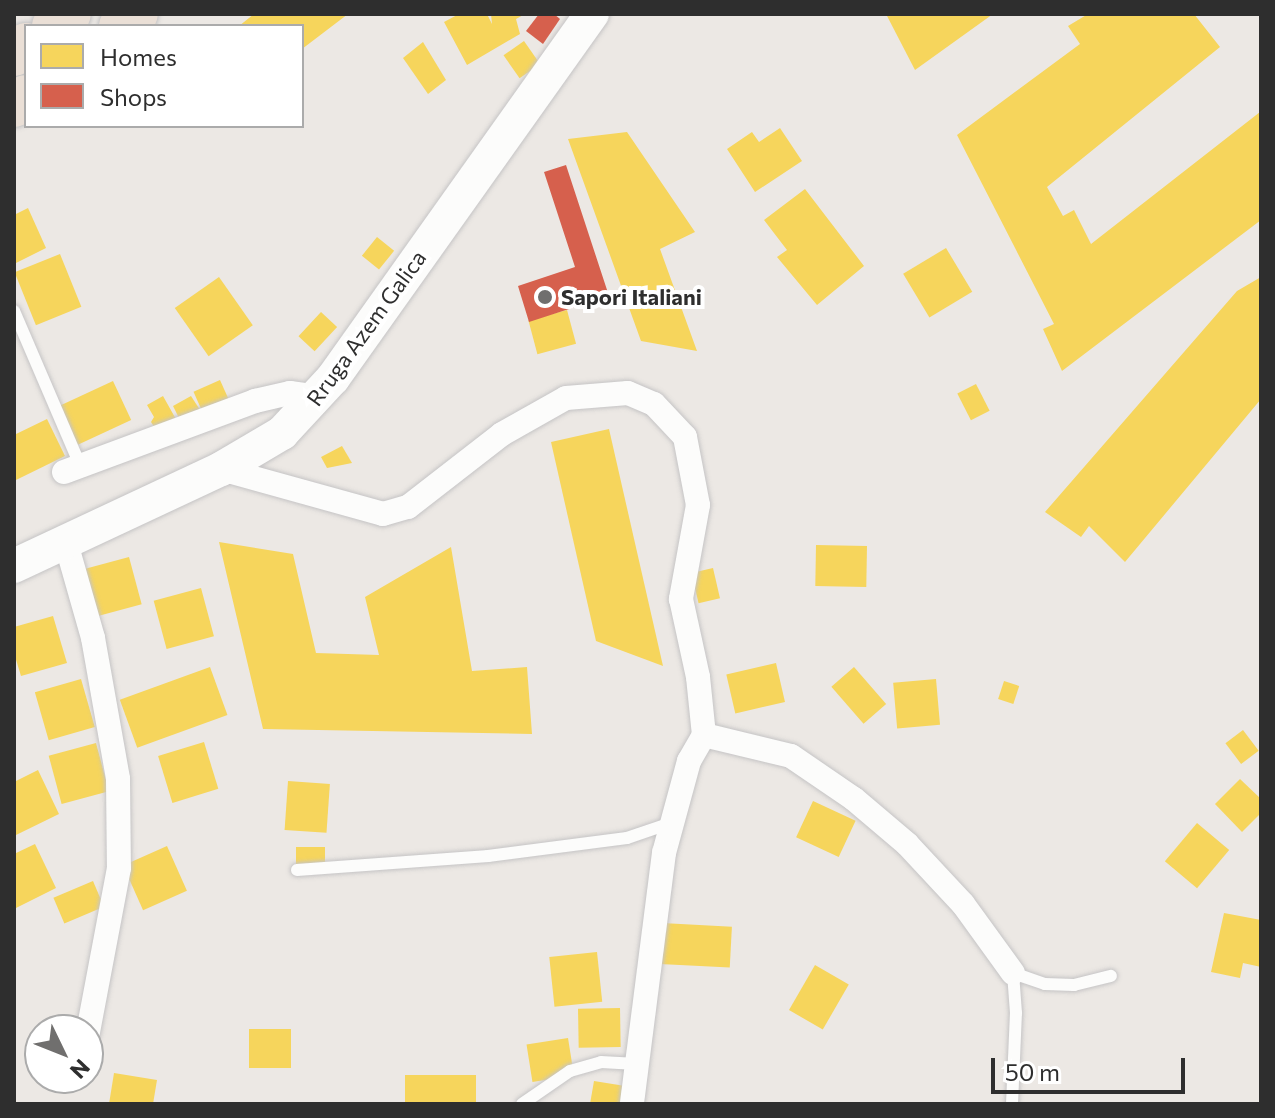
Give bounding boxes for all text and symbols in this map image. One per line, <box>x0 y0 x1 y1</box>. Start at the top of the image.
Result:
legend <box>24 24 304 128</box>
text: Homes <box>100 42 177 71</box>
text: Shops <box>100 82 167 111</box>
street label: Rruga Azem Galica <box>301 245 431 411</box>
place label: Sapori Italiani <box>561 284 702 310</box>
marker: Sapori Italiani <box>536 288 554 306</box>
north arrow <box>24 1014 104 1094</box>
scale bar <box>995 1042 1189 1092</box>
text: N <box>65 1054 96 1085</box>
text: 50 m <box>1005 1057 1060 1086</box>

